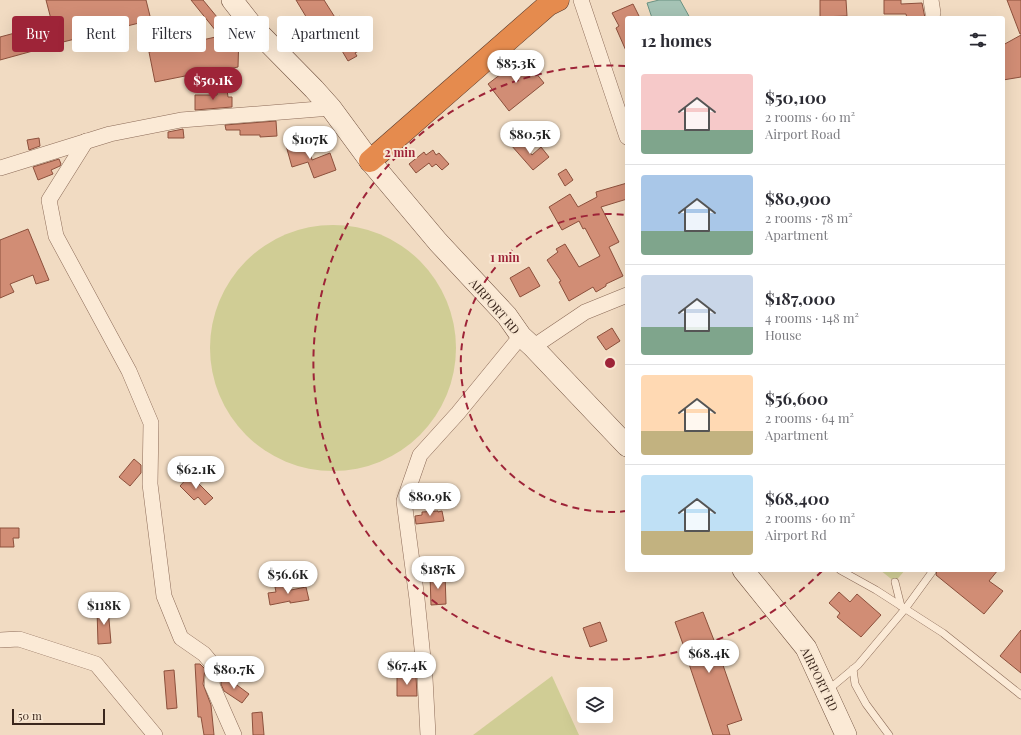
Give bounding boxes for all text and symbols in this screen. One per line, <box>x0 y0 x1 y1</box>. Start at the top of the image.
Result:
chip: Buy <box>12 16 64 52</box>
chip: Rent <box>72 16 129 52</box>
chip: Filters <box>137 16 206 52</box>
chip: New <box>214 16 269 52</box>
chip: Apartment <box>277 16 373 52</box>
text: 12 homes <box>641 29 712 51</box>
icon: filters <box>967 29 989 51</box>
pin: $85.3K <box>483 50 549 84</box>
text: $85.3K <box>496 54 536 71</box>
pin: $50.1K <box>180 67 246 101</box>
text: $50.1K <box>193 71 233 88</box>
text: $50,100 <box>765 86 827 108</box>
icon: home <box>673 90 721 138</box>
text: 2 rooms · 60 m² <box>765 108 855 125</box>
pin: $80.5K <box>497 121 563 155</box>
text: $80.5K <box>509 125 551 142</box>
text: Airport Road <box>765 125 840 142</box>
pin: $107K <box>282 126 338 160</box>
text: $107K <box>292 130 328 147</box>
text: 2 min <box>385 144 416 160</box>
text: $80,900 <box>765 187 831 209</box>
icon: home <box>673 191 721 239</box>
text: 2 rooms · 78 m² <box>765 209 853 226</box>
text: Apartment <box>765 226 828 243</box>
text: 1 min <box>490 249 520 265</box>
street label: AIRPORT RD <box>466 274 524 338</box>
text: $187,000 <box>765 287 835 309</box>
icon: home <box>673 291 721 339</box>
text: 4 rooms · 148 m² <box>765 309 859 326</box>
text: House <box>765 326 802 343</box>
centre of rings <box>603 356 617 370</box>
text: $56,600 <box>765 387 828 409</box>
icon: home <box>673 391 721 439</box>
text: 2 rooms · 64 m² <box>765 409 854 426</box>
text: Apartment <box>765 426 828 443</box>
pin: $62.1K <box>163 456 229 490</box>
text: $62.1K <box>176 460 216 477</box>
pin: $80.9K <box>397 483 463 517</box>
text: $80.9K <box>408 487 452 504</box>
text: $68,400 <box>765 487 829 509</box>
icon: home <box>673 491 721 539</box>
text: 2 rooms · 60 m² <box>765 509 855 526</box>
text: Airport Rd <box>765 526 827 543</box>
pin: $187K <box>410 556 466 590</box>
text: $187K <box>421 560 455 577</box>
pin: $56.6K <box>255 561 321 595</box>
text: $56.6K <box>268 565 308 582</box>
pin: $118K <box>76 592 132 626</box>
text: $118K <box>87 596 121 613</box>
pin: $68.4K <box>676 640 742 674</box>
street label: AIRPORT RD <box>797 643 843 714</box>
text: $68.4K <box>688 644 730 661</box>
pin: $67.4K <box>374 652 440 686</box>
pin: $80.7K <box>201 656 267 690</box>
text: $67.4K <box>387 656 427 673</box>
text: $80.7K <box>213 660 255 677</box>
map controls <box>577 687 613 723</box>
button: layers <box>577 687 613 723</box>
scale bar <box>12 707 105 726</box>
text: 50 m <box>18 708 42 723</box>

